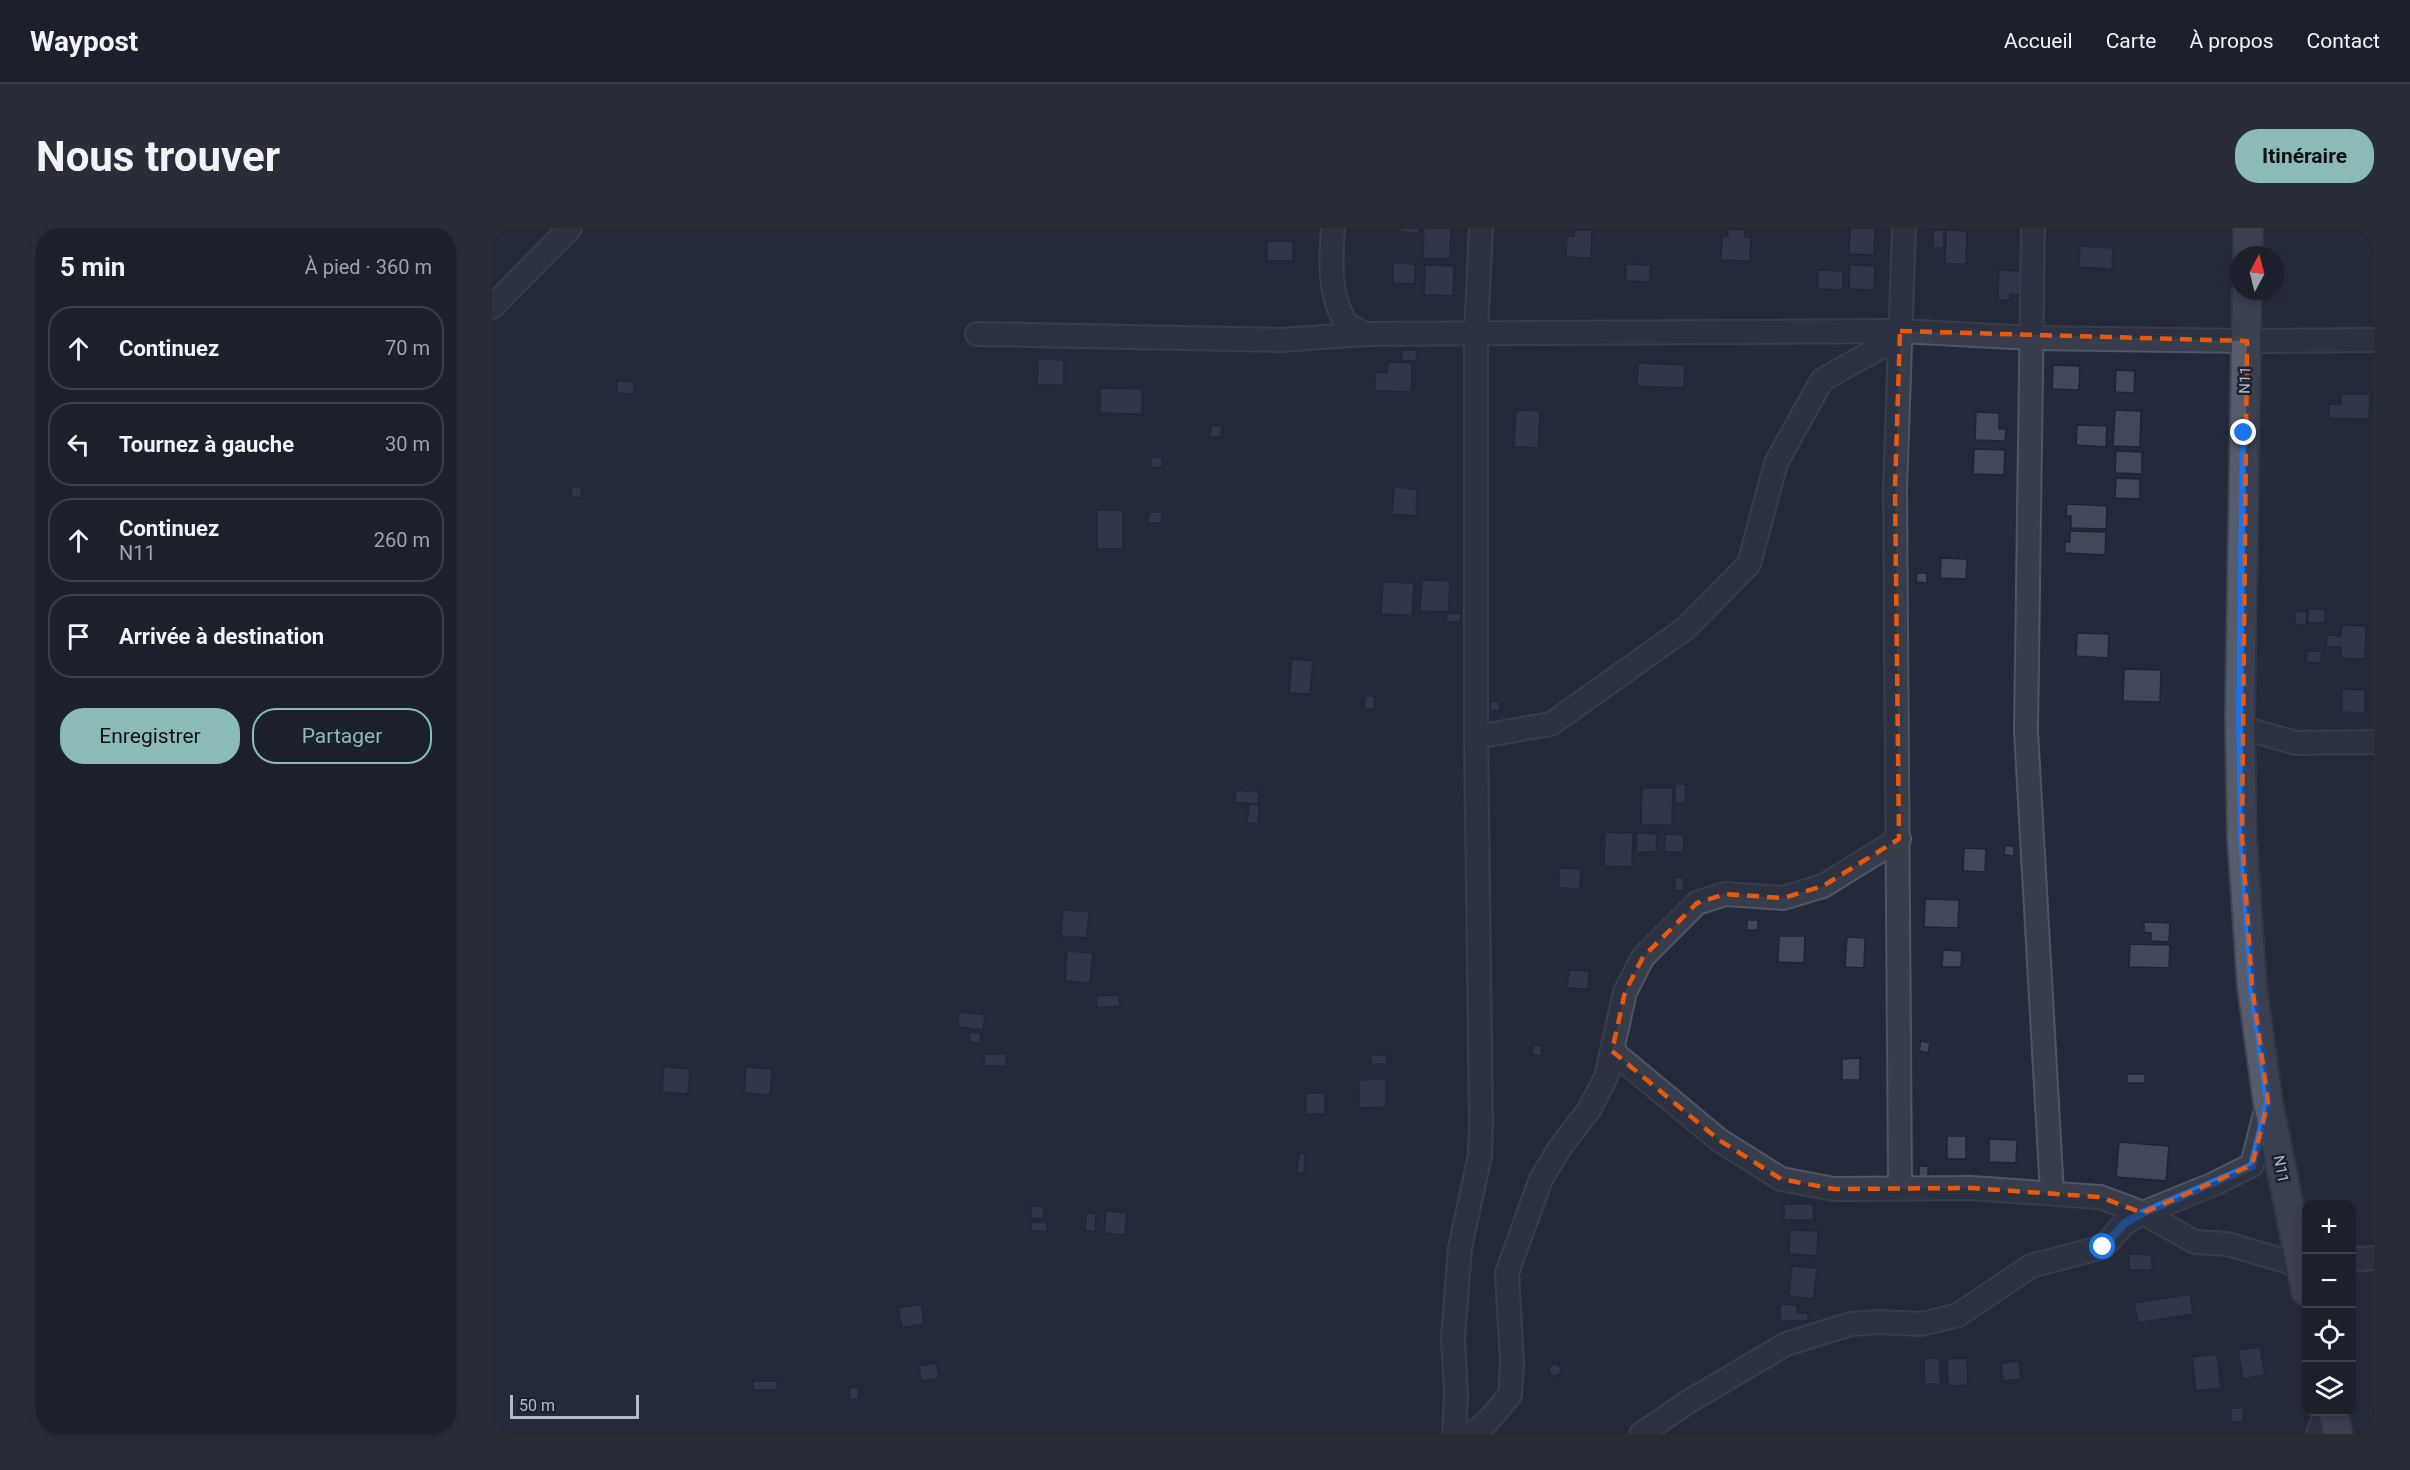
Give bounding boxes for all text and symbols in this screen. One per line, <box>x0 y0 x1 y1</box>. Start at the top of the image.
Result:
text: Waypost <box>30 25 138 58</box>
text: Accueil <box>2004 29 2073 53</box>
text: Carte <box>2106 29 2156 53</box>
text: À propos <box>2189 29 2274 53</box>
text: Contact <box>2307 29 2380 53</box>
button: Itinéraire <box>2235 129 2374 183</box>
text: Nous trouver <box>36 132 280 181</box>
north arrow <box>2230 246 2284 300</box>
text: 5 min <box>60 252 125 282</box>
text: À pied · 360 m <box>305 255 432 279</box>
icon: ahead <box>62 332 95 365</box>
text: Continuez <box>119 336 219 361</box>
text: 70 m <box>385 336 430 360</box>
street label: N11 <box>2236 366 2254 394</box>
route end <box>2230 419 2256 445</box>
icon: left <box>62 428 95 461</box>
text: Tournez à gauche <box>119 432 294 457</box>
text: 30 m <box>385 432 430 456</box>
text: Continuez <box>119 516 219 541</box>
icon: ahead <box>62 524 95 557</box>
text: 260 m <box>374 528 430 552</box>
text: N11 <box>119 541 156 565</box>
icon: arrive <box>62 620 95 653</box>
text: Arrivée à destination <box>119 624 324 649</box>
button: Enregistrer <box>60 708 240 764</box>
button: Partager <box>252 708 432 764</box>
street label: N11 <box>2270 1154 2292 1184</box>
map controls <box>2302 1200 2356 1416</box>
button: + <box>2302 1200 2356 1254</box>
route start <box>2089 1233 2115 1259</box>
button: − <box>2302 1254 2356 1308</box>
button: locate <box>2302 1308 2356 1362</box>
button: layers <box>2302 1362 2356 1416</box>
scale bar <box>510 1392 639 1420</box>
text: 50 m <box>519 1396 555 1415</box>

